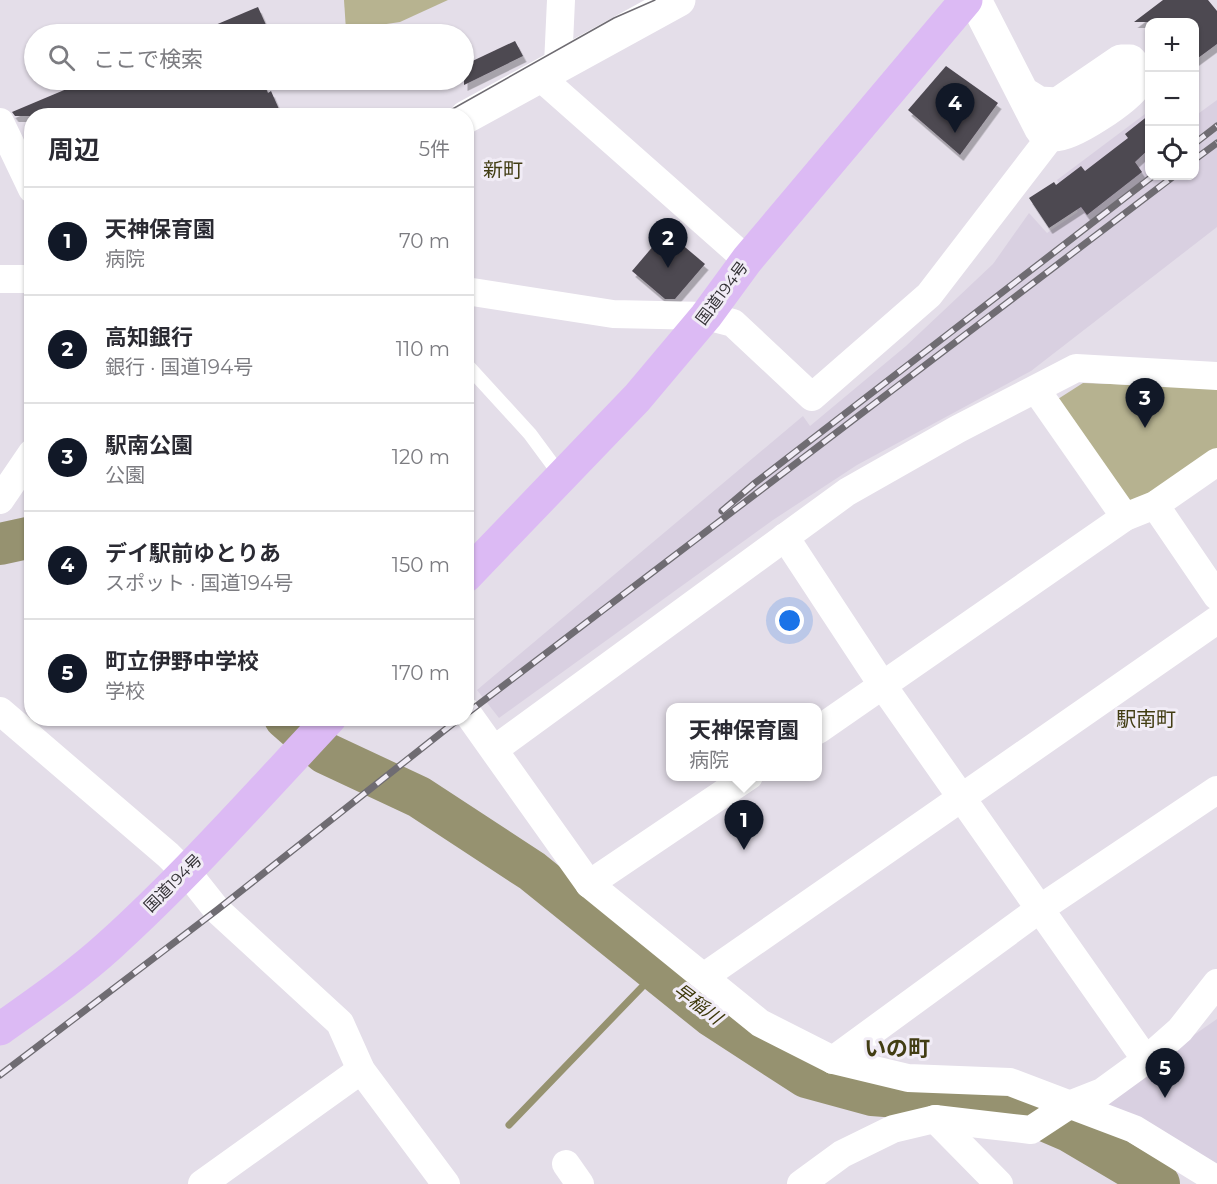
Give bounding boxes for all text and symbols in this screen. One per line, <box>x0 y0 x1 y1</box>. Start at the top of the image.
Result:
map controls <box>1145 18 1199 180</box>
button: + <box>1145 18 1199 72</box>
search box <box>24 24 474 90</box>
icon: search <box>45 41 78 74</box>
text: ここで検索 <box>93 46 203 73</box>
button: − <box>1145 72 1199 126</box>
pin: 4 <box>936 84 974 133</box>
button: locate <box>1145 126 1199 180</box>
text: 周辺 <box>48 134 100 166</box>
text: 5件 <box>419 137 450 161</box>
district label: 新町 <box>483 158 523 182</box>
text: 天神保育園 <box>105 216 215 243</box>
pin: 2 <box>648 218 688 268</box>
text: 1 <box>64 229 71 253</box>
text: 70 m <box>399 229 450 253</box>
text: 病院 <box>105 247 145 271</box>
street label: 国道194号 <box>692 258 752 328</box>
text: 高知銀行 <box>105 324 193 351</box>
text: 2 <box>62 337 73 361</box>
text: 110 m <box>396 337 450 361</box>
text: 銀行 · 国道194号 <box>105 355 253 379</box>
pin: 3 <box>1126 378 1164 428</box>
text: 駅南公園 <box>105 432 193 459</box>
text: 3 <box>62 445 73 469</box>
text: 120 m <box>392 445 450 469</box>
text: 公園 <box>105 463 145 487</box>
text: デイ駅前ゆとりあ <box>105 540 281 567</box>
text: 4 <box>61 553 74 577</box>
text: 150 m <box>392 553 450 577</box>
text: スポット · 国道194号 <box>105 571 293 595</box>
your location <box>775 606 804 635</box>
text: 町立伊野中学校 <box>105 648 259 675</box>
text: 5 <box>62 661 73 685</box>
text: 170 m <box>392 661 450 685</box>
text: 学校 <box>105 679 145 703</box>
popup <box>666 703 822 781</box>
district label: 駅南町 <box>1116 707 1176 731</box>
text: 天神保育園 <box>689 717 799 744</box>
text: 病院 <box>689 748 729 772</box>
pin: 1 <box>724 800 764 850</box>
street label: 国道194号 <box>140 850 206 916</box>
water label: 早稲川 <box>670 979 728 1030</box>
district label: いの町 <box>864 1035 930 1062</box>
pin: 5 <box>1146 1048 1184 1098</box>

